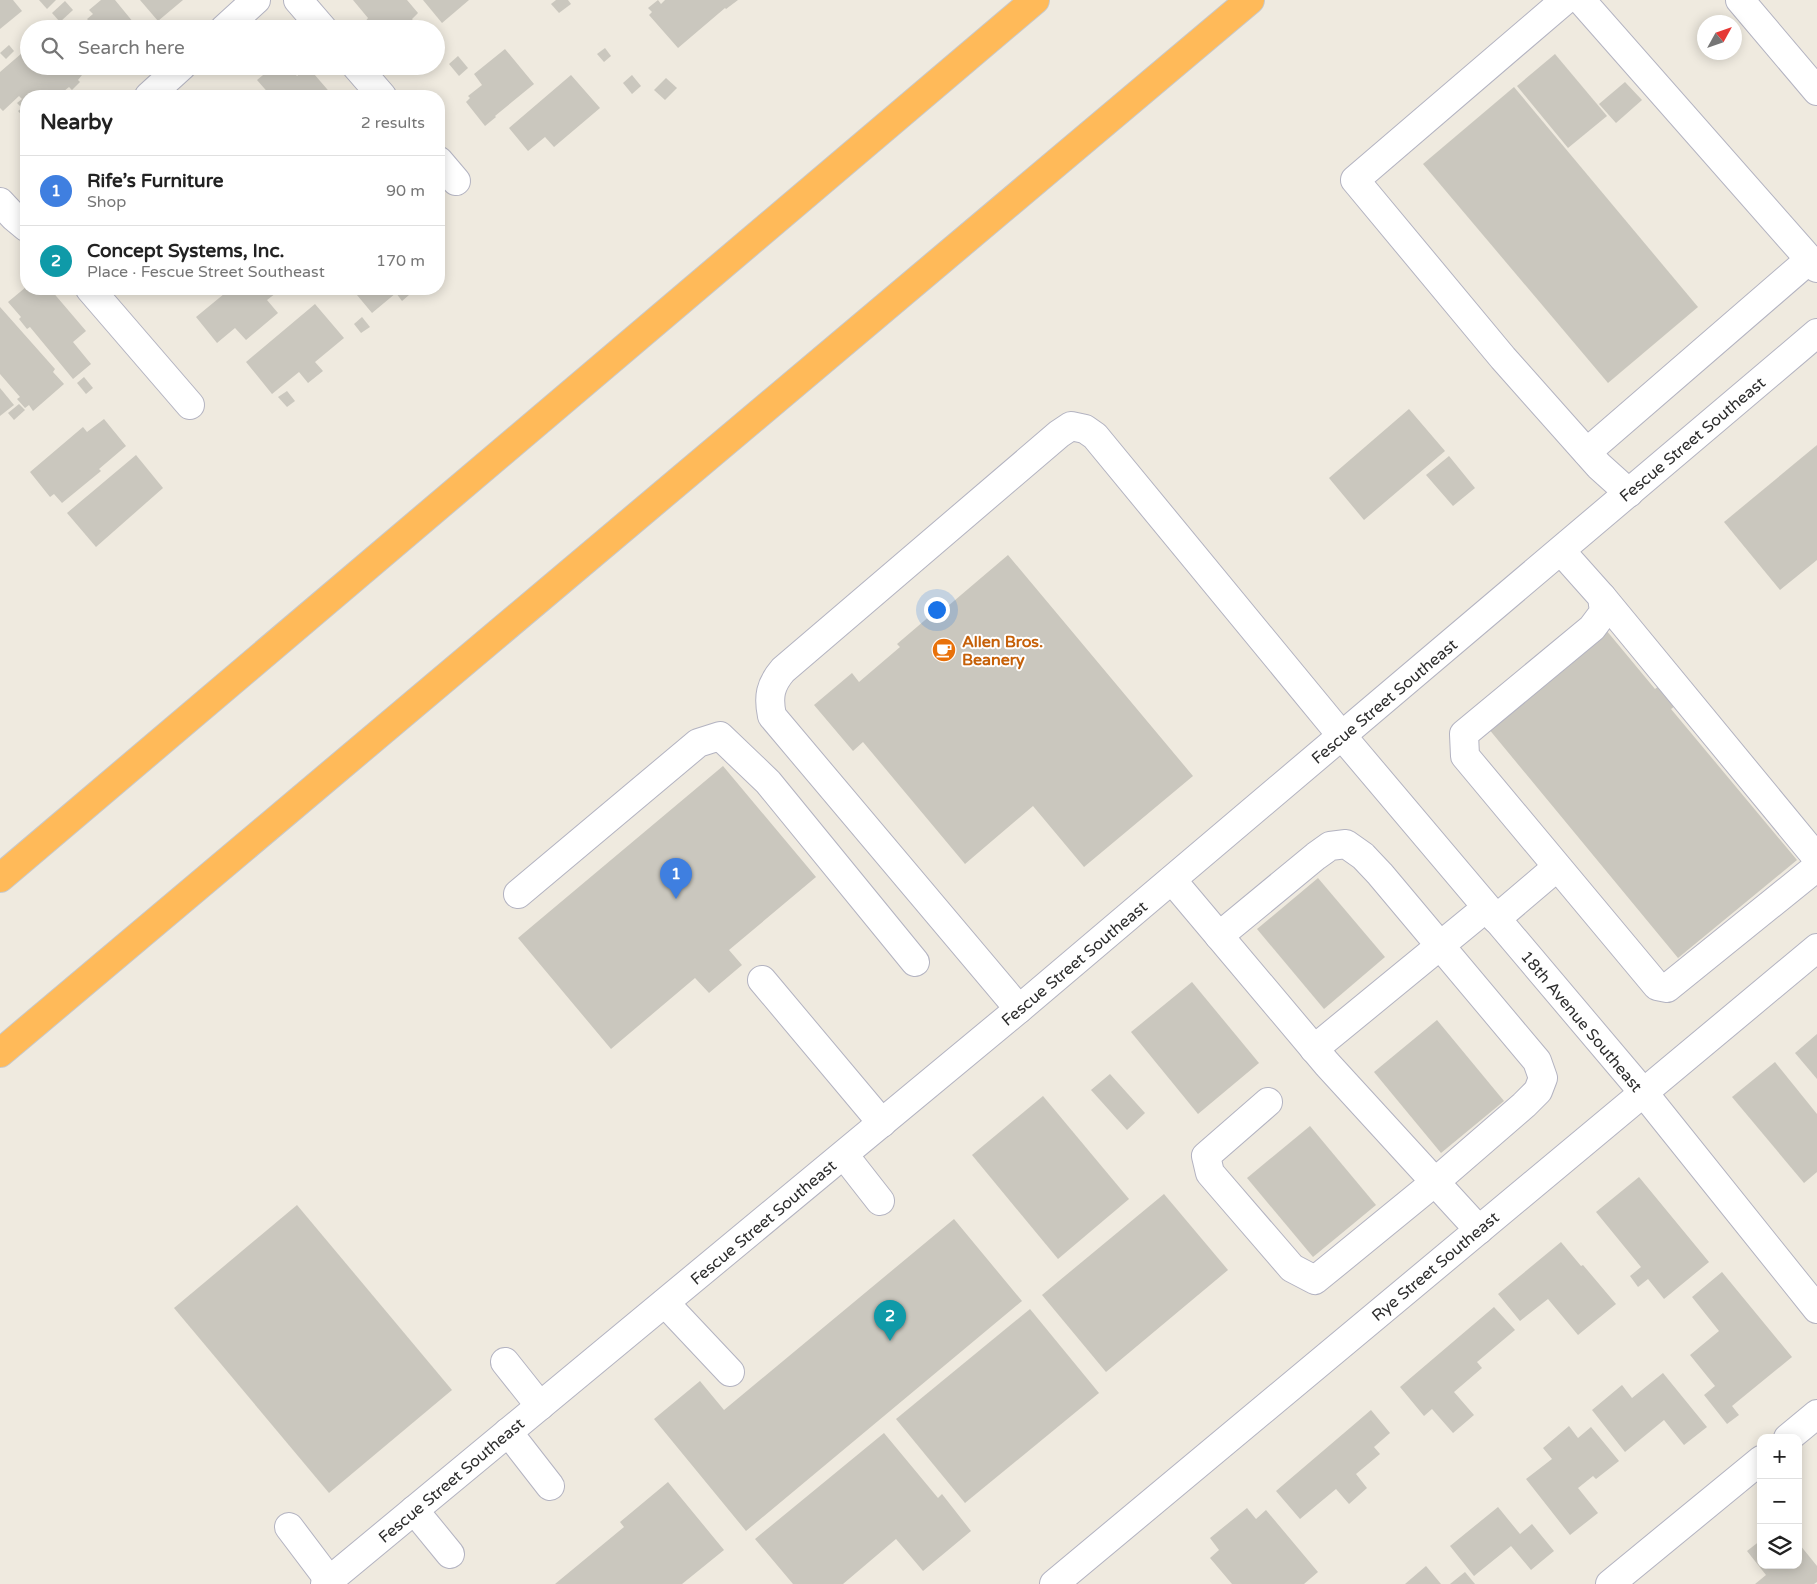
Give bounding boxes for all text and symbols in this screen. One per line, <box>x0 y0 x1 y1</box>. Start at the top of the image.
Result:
north arrow <box>1697 15 1742 60</box>
search box <box>20 20 445 75</box>
icon: search <box>38 34 66 62</box>
text: Search here <box>78 37 185 59</box>
text: Nearby <box>40 110 113 135</box>
text: 2 results <box>361 113 425 133</box>
text: Rife’s Furniture <box>87 170 223 192</box>
text: 1 <box>51 181 61 201</box>
text: 90 m <box>386 181 425 201</box>
text: Shop <box>87 192 126 212</box>
text: Concept Systems, Inc. <box>87 240 284 262</box>
text: 2 <box>51 251 61 271</box>
text: 170 m <box>376 251 425 271</box>
text: Place · Fescue Street Southeast <box>87 262 325 282</box>
street label: Fescue Street Southeast <box>1616 373 1770 507</box>
your location <box>924 597 950 623</box>
place label: Allen Bros. Beanery <box>962 632 1043 670</box>
street label: Fescue Street Southeast <box>1308 635 1462 769</box>
cafe icon: Allen Bros. Beanery <box>931 637 957 663</box>
pin: 1 <box>660 858 692 899</box>
street label: Fescue Street Southeast <box>998 897 1152 1031</box>
street label: 18th Avenue Southeast <box>1516 947 1646 1096</box>
street label: Fescue Street Southeast <box>687 1156 841 1290</box>
street label: Rye Street Southeast <box>1368 1208 1503 1326</box>
pin: 2 <box>874 1300 906 1341</box>
street label: Fescue Street Southeast <box>375 1414 529 1548</box>
map controls <box>1757 1434 1802 1569</box>
button: + <box>1757 1434 1802 1479</box>
button: − <box>1757 1479 1802 1524</box>
button: layers <box>1757 1524 1802 1569</box>

